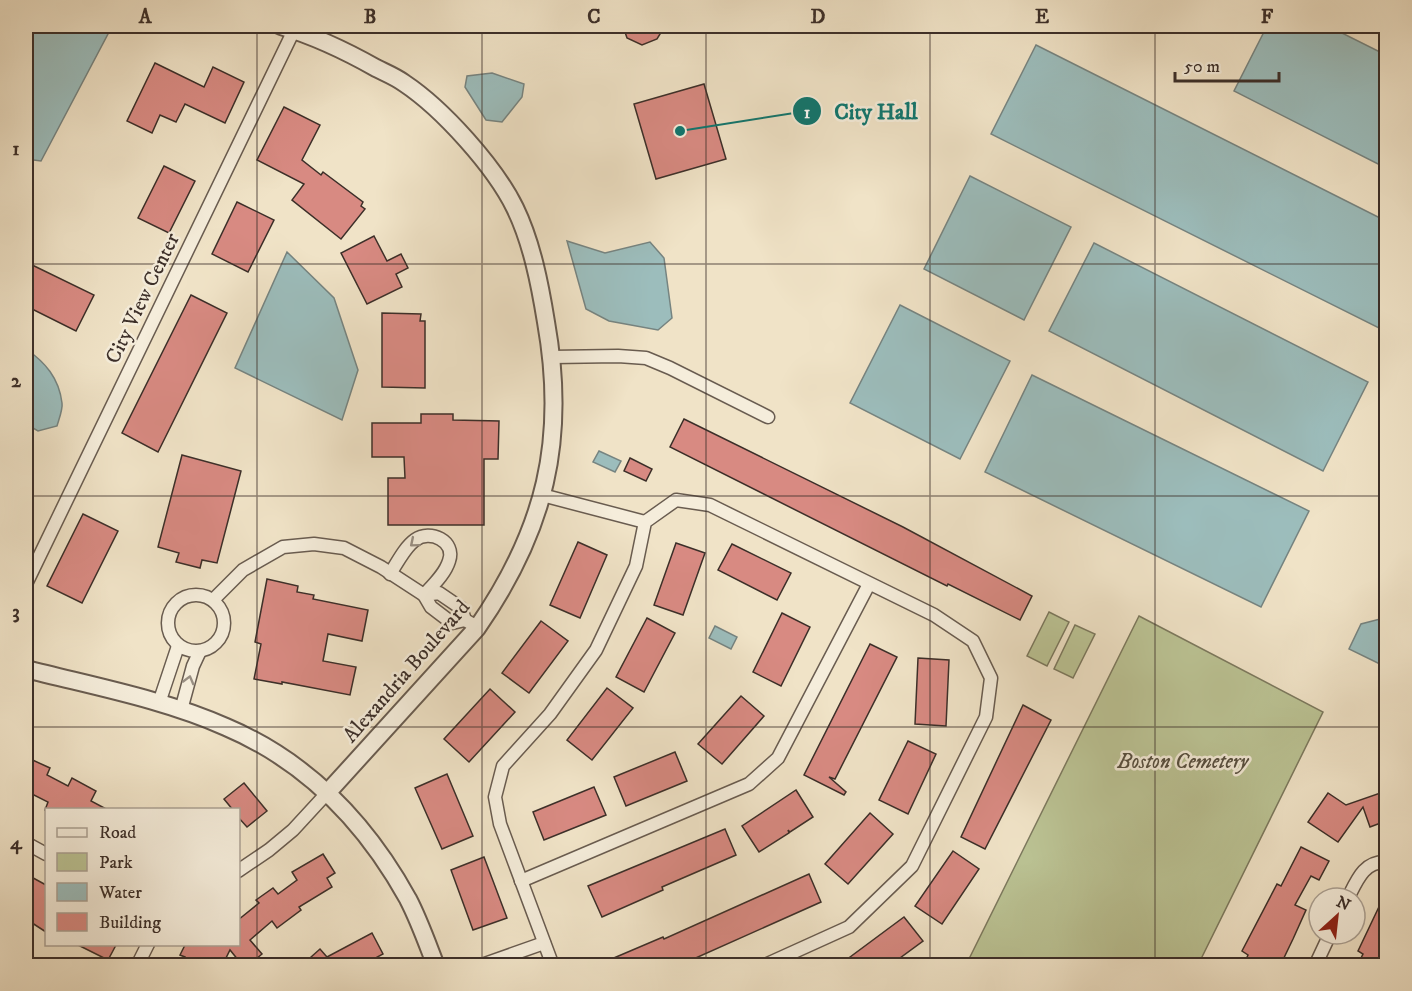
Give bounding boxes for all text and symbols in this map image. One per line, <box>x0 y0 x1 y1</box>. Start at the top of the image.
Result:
text: A <box>138 5 153 30</box>
text: B <box>364 5 376 30</box>
text: C <box>587 5 601 30</box>
text: D <box>811 5 826 30</box>
text: E <box>1035 5 1049 30</box>
text: F <box>1261 5 1274 30</box>
scale bar <box>1175 45 1278 83</box>
text: 50 m <box>1184 56 1220 78</box>
callout: City Hall <box>792 91 929 131</box>
text: City Hall <box>834 99 918 126</box>
text: 1 <box>804 102 811 124</box>
text: 1 <box>12 137 20 162</box>
street label: City View Center <box>100 229 186 368</box>
text: 2 <box>11 369 22 394</box>
one-way arrow <box>410 536 421 547</box>
street label: Alexandria Boulevard <box>338 595 476 748</box>
text: 3 <box>12 600 20 625</box>
one-way arrow <box>182 675 194 686</box>
park label: Boston Cemetery <box>1117 749 1250 775</box>
legend <box>45 808 240 946</box>
text: Road <box>99 822 136 844</box>
text: 4 <box>10 831 23 856</box>
text: Park <box>99 852 133 874</box>
text: Water <box>98 882 142 904</box>
north arrow <box>1307 886 1367 946</box>
text: N <box>1333 892 1354 915</box>
text: Building <box>99 912 161 934</box>

